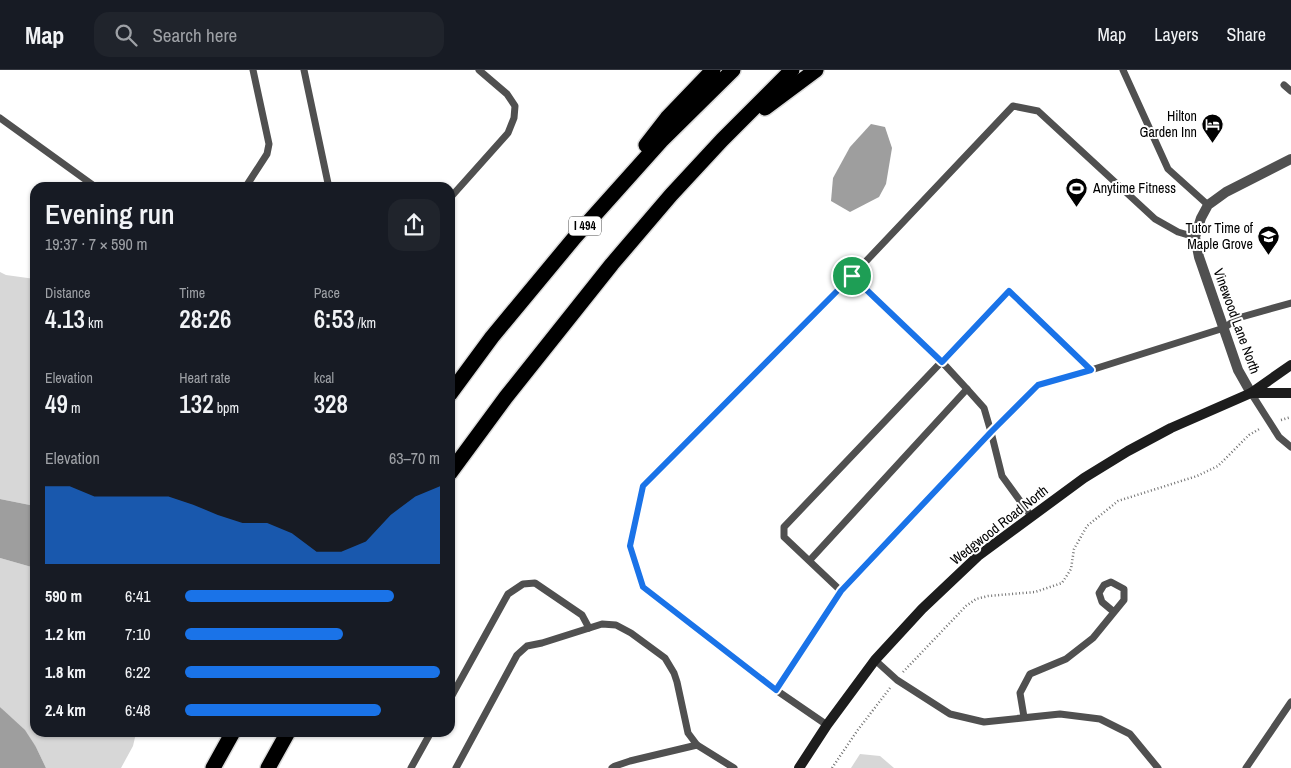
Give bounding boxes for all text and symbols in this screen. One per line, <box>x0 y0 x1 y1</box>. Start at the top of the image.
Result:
search box <box>94 12 444 57</box>
text: Map <box>25 19 64 51</box>
icon: search <box>112 21 140 49</box>
text: Search here <box>152 22 237 48</box>
text: Map <box>1098 22 1126 47</box>
text: Layers <box>1154 22 1199 47</box>
text: Share <box>1227 22 1266 47</box>
place label: Hilton Garden Inn <box>1140 107 1197 141</box>
hotel icon: Hilton Garden Inn <box>1201 112 1225 143</box>
sports icon: Anytime Fitness <box>1065 176 1089 207</box>
place label: Anytime Fitness <box>1092 179 1176 197</box>
text: Evening run <box>45 195 175 233</box>
button: share <box>388 199 440 251</box>
road number: I 494 <box>569 216 601 236</box>
place label: Tutor Time of Maple Grove <box>1186 219 1254 253</box>
school or university icon: Tutor Time of Maple Grove <box>1257 224 1281 255</box>
text: 19:37 · 7 × 590 m <box>45 233 148 255</box>
pin <box>831 255 873 297</box>
icon: arrive <box>838 262 866 290</box>
street label: Vinewood Lane North <box>1210 266 1264 376</box>
text: Distance <box>45 284 90 302</box>
text: Time <box>179 284 205 302</box>
text: Pace <box>314 284 340 302</box>
text: 4.13 <box>45 302 85 336</box>
text: 28:26 <box>179 302 231 336</box>
text: 6:53 <box>314 302 354 336</box>
text: km <box>85 314 103 332</box>
text: /km <box>354 314 376 332</box>
text: Elevation <box>45 369 93 387</box>
text: Heart rate <box>179 369 230 387</box>
text: kcal <box>314 369 334 387</box>
text: 49 <box>45 387 68 421</box>
text: 132 <box>179 387 214 421</box>
text: 328 <box>314 387 348 421</box>
text: m <box>68 399 81 417</box>
text: bpm <box>214 399 239 417</box>
text: Elevation <box>45 447 100 469</box>
text: 63–70 m <box>389 447 440 469</box>
street label: Wedgwood Road North <box>947 481 1051 569</box>
text: 590 m <box>45 585 82 607</box>
text: 6:41 <box>125 585 151 607</box>
text: 1.2 km <box>45 623 86 645</box>
text: 7:10 <box>125 623 151 645</box>
text: 1.8 km <box>45 661 86 683</box>
text: 6:22 <box>125 661 151 683</box>
text: 2.4 km <box>45 699 86 721</box>
text: 6:48 <box>125 699 151 721</box>

